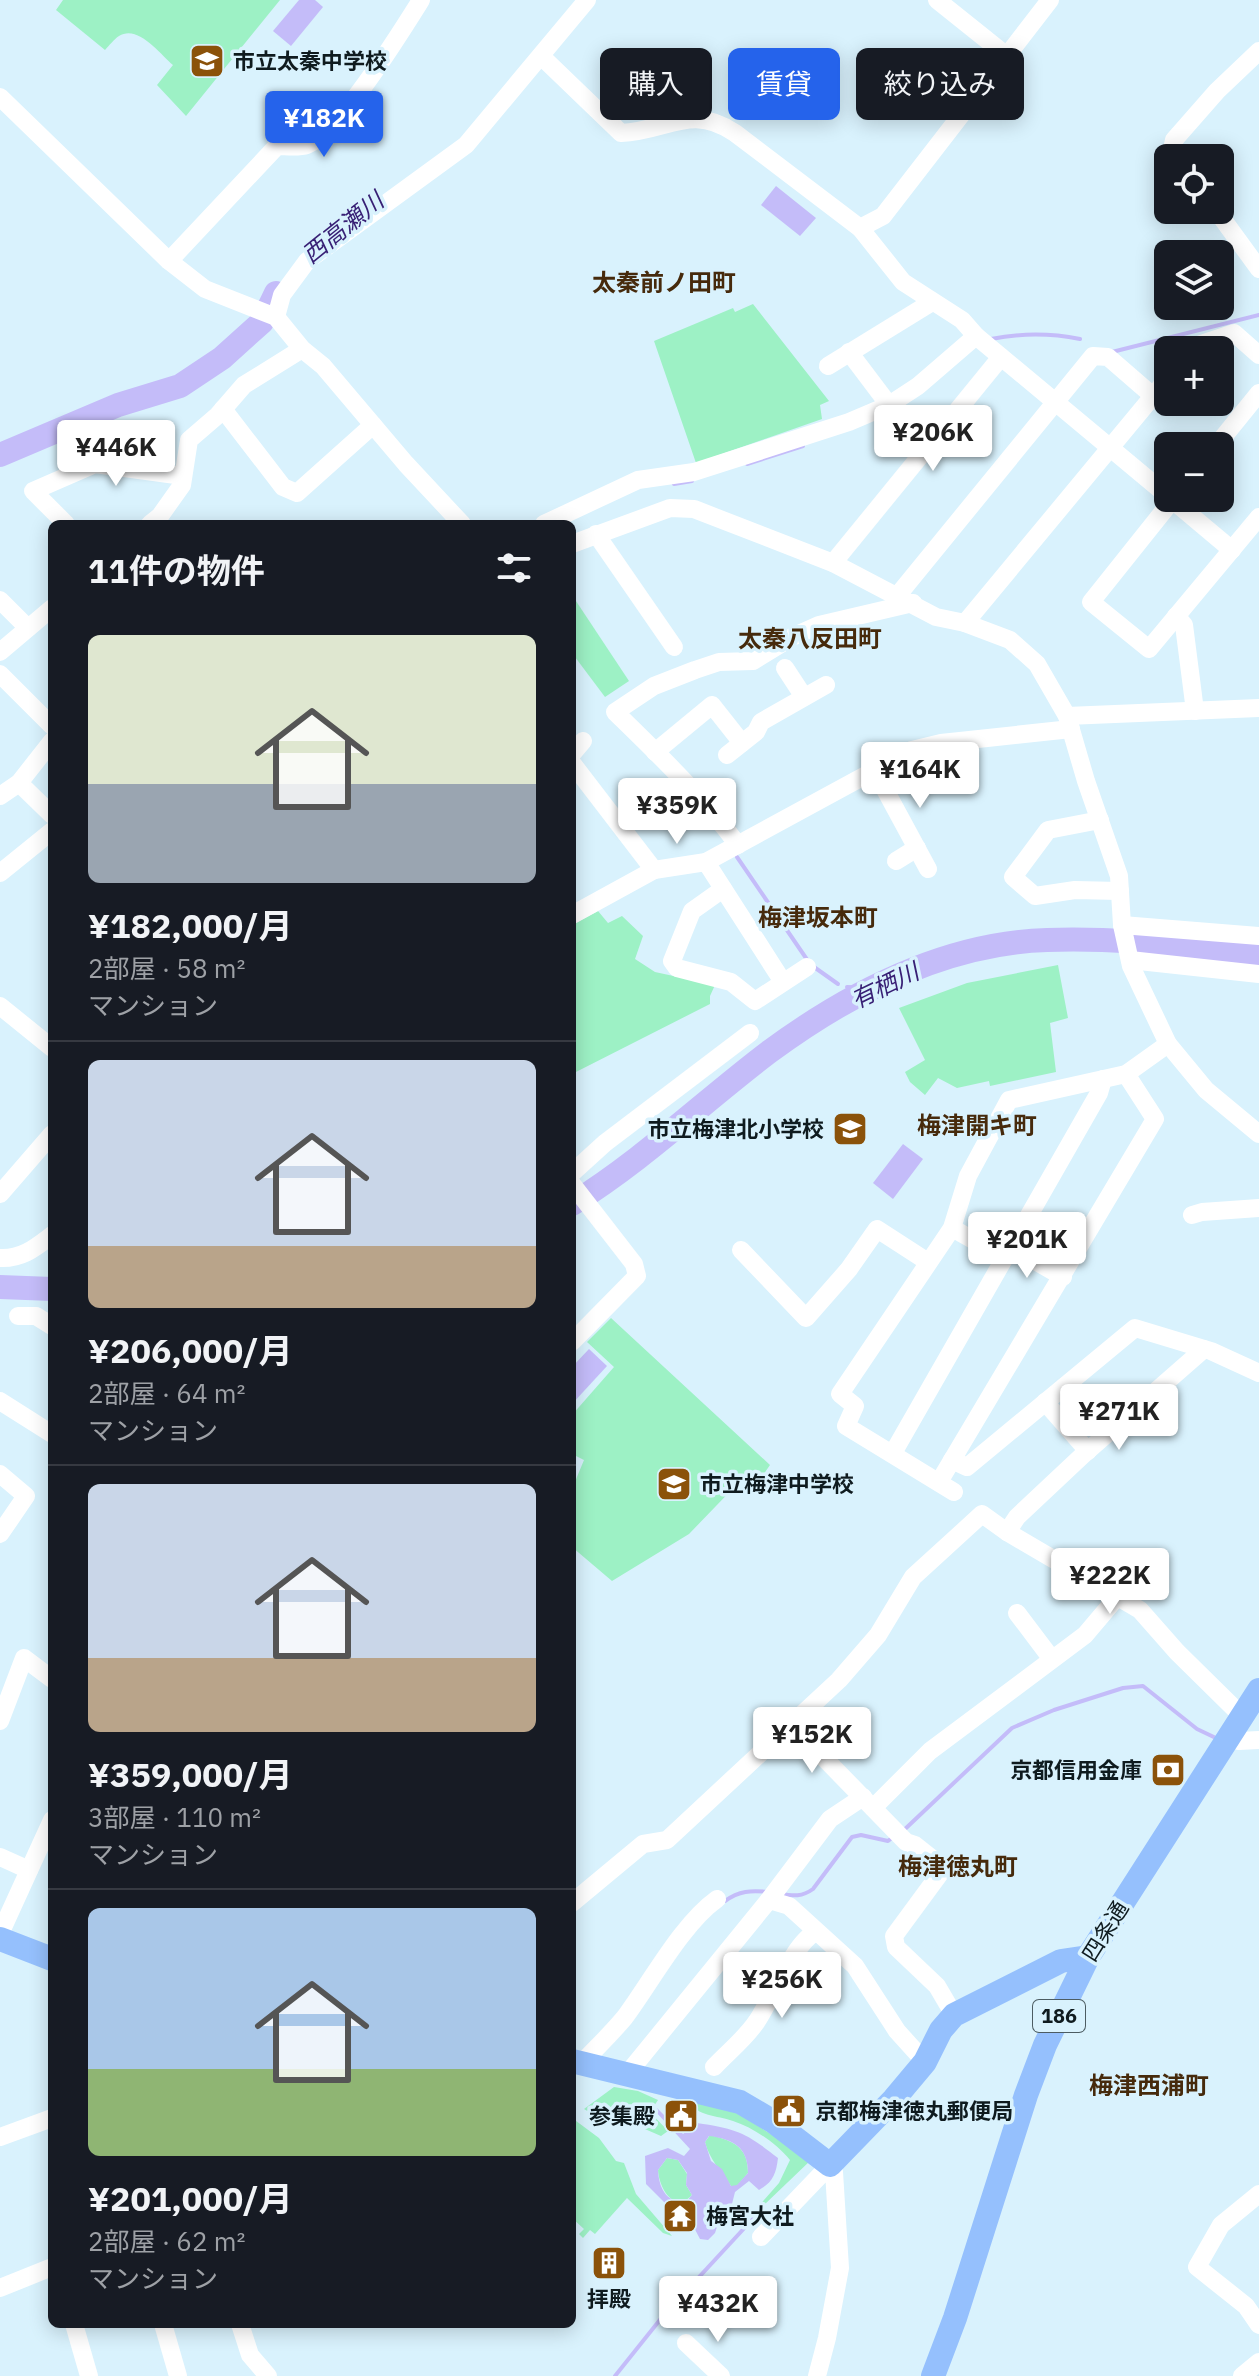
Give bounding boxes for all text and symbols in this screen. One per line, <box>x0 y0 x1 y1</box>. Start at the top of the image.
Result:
school or university icon: 市立太秦中学校 <box>188 42 226 80</box>
place label: 市立太秦中学校 <box>233 46 387 75</box>
chip: 購入 <box>600 48 712 120</box>
chip: 賃貸 <box>728 48 840 120</box>
chip: 絞り込み <box>856 48 1024 120</box>
pin: ¥182K <box>268 91 380 159</box>
text: ¥182K <box>283 100 365 134</box>
map controls <box>1154 144 1234 512</box>
button: locate <box>1154 144 1234 224</box>
water label: 西高瀬川 <box>295 183 392 270</box>
button: layers <box>1154 240 1234 320</box>
district label: 太秦前ノ田町 <box>592 266 736 298</box>
button: + <box>1154 336 1234 416</box>
pin: ¥206K <box>877 405 989 473</box>
text: ¥206K <box>892 414 974 448</box>
pin: ¥446K <box>60 420 172 488</box>
text: ¥446K <box>75 429 157 463</box>
button: − <box>1154 432 1234 512</box>
icon: filters <box>492 546 536 590</box>
text: 11件の物件 <box>88 548 265 592</box>
district label: 太秦八反田町 <box>738 622 882 654</box>
icon: home <box>240 687 384 831</box>
pin: ¥164K <box>864 742 976 810</box>
text: ¥164K <box>879 751 961 785</box>
pin: ¥359K <box>621 778 733 846</box>
text: ¥359K <box>636 787 718 821</box>
district label: 梅津坂本町 <box>758 901 878 933</box>
text: ¥182,000/月 <box>88 903 293 947</box>
text: 2部屋 · 58 m² <box>88 951 245 985</box>
water label: 有栖川 <box>845 954 927 1015</box>
text: マンション <box>88 988 218 1022</box>
district label: 梅津開キ町 <box>917 1109 1037 1141</box>
school or university icon: 市立梅津北小学校 <box>831 1110 869 1148</box>
icon: home <box>240 1112 384 1256</box>
place label: 市立梅津北小学校 <box>648 1114 824 1143</box>
pin: ¥201K <box>971 1212 1083 1280</box>
text: ¥201K <box>986 1221 1068 1255</box>
text: ¥206,000/月 <box>88 1328 293 1372</box>
text: 2部屋 · 64 m² <box>88 1376 245 1410</box>
pin: ¥271K <box>1063 1384 1175 1452</box>
text: ¥271K <box>1078 1393 1160 1427</box>
text: マンション <box>88 1413 218 1447</box>
school or university icon: 市立梅津中学校 <box>655 1465 693 1503</box>
place label: 市立梅津中学校 <box>700 1469 854 1498</box>
icon: home <box>240 1536 384 1680</box>
pin: ¥222K <box>1054 1548 1166 1616</box>
text: ¥222K <box>1069 1557 1151 1591</box>
pin: ¥152K <box>756 1707 868 1775</box>
text: ¥152K <box>771 1716 853 1750</box>
bank icon: 京都信用金庫 <box>1149 1751 1187 1789</box>
text: ¥359,000/月 <box>88 1752 293 1796</box>
place label: 京都信用金庫 <box>1010 1755 1142 1784</box>
text: 3部屋 · 110 m² <box>88 1800 261 1834</box>
text: マンション <box>88 1837 218 1871</box>
district label: 梅津徳丸町 <box>898 1850 1018 1882</box>
street label: 四条通 <box>1075 1895 1134 1966</box>
pin: ¥256K <box>726 1952 838 2020</box>
icon: home <box>240 1960 384 2104</box>
text: ¥256K <box>741 1961 823 1995</box>
road number: 186 <box>1033 2000 1085 2032</box>
district label: 梅津西浦町 <box>1089 2069 1209 2101</box>
public building icon: 京都梅津徳丸郵便局 <box>770 2092 808 2130</box>
place label: 京都梅津徳丸郵便局 <box>815 2096 1013 2125</box>
public building icon: 参集殿 <box>662 2097 700 2135</box>
place label: 参集殿 <box>589 2101 655 2130</box>
text: ¥201,000/月 <box>88 2176 293 2220</box>
temple icon: 梅宮大社 <box>661 2197 699 2235</box>
place label: 梅宮大社 <box>706 2201 794 2230</box>
text: 2部屋 · 62 m² <box>88 2224 245 2258</box>
building icon: 拝殿 <box>590 2244 628 2282</box>
text: マンション <box>88 2261 218 2295</box>
pin: ¥432K <box>662 2276 774 2344</box>
place label: 拝殿 <box>587 2284 631 2313</box>
text: ¥432K <box>677 2285 759 2319</box>

